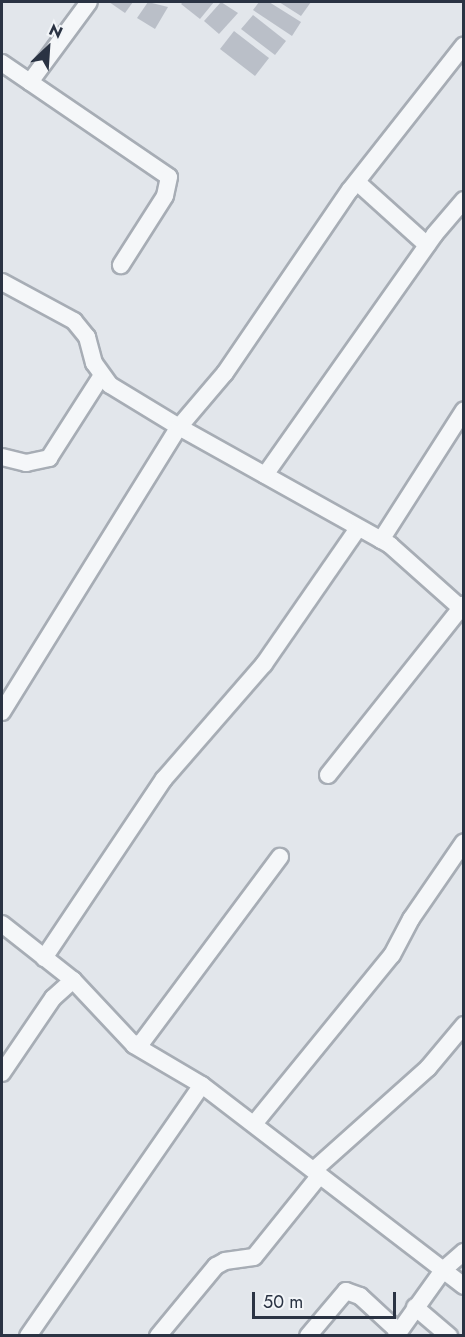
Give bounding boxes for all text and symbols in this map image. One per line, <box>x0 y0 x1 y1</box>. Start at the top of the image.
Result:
north arrow <box>18 18 78 78</box>
text: N <box>45 18 66 44</box>
scale bar <box>255 1280 399 1318</box>
text: 50 m <box>263 1289 303 1315</box>

